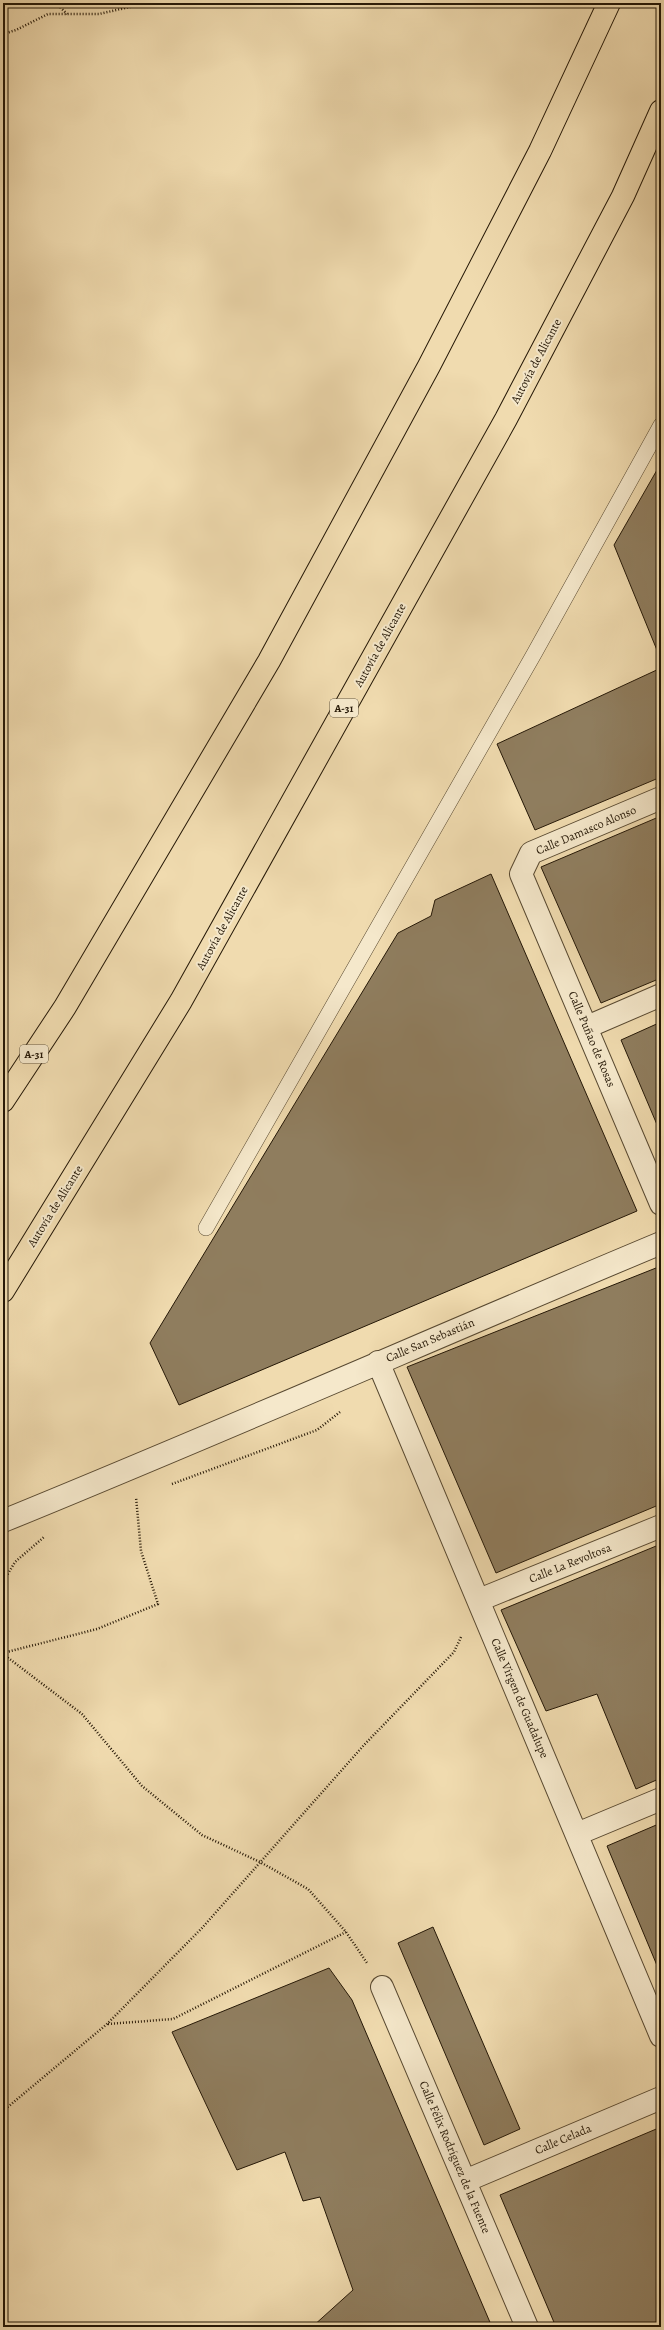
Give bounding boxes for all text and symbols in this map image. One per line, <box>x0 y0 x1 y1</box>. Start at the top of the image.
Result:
street label: Autovía de Alicante <box>507 316 565 407</box>
street label: Autovía de Alicante <box>350 600 410 691</box>
road number: A-31 <box>330 699 358 717</box>
street label: Calle Damasco Alonso <box>533 802 639 858</box>
street label: Autovía de Alicante <box>192 883 252 974</box>
street label: Calle Puñao de Rosas <box>565 989 620 1090</box>
road number: A-31 <box>20 1045 48 1063</box>
street label: Autovía de Alicante <box>23 1162 87 1251</box>
street label: Calle San Sebastián <box>383 1314 477 1366</box>
street label: Calle La Revoltosa <box>526 1539 614 1587</box>
street label: Calle Virgen de Guadalupe <box>487 1635 553 1761</box>
street label: Calle Félix Rodríguez de la Fuente <box>416 2078 494 2236</box>
street label: Calle Celada <box>532 2120 594 2158</box>

